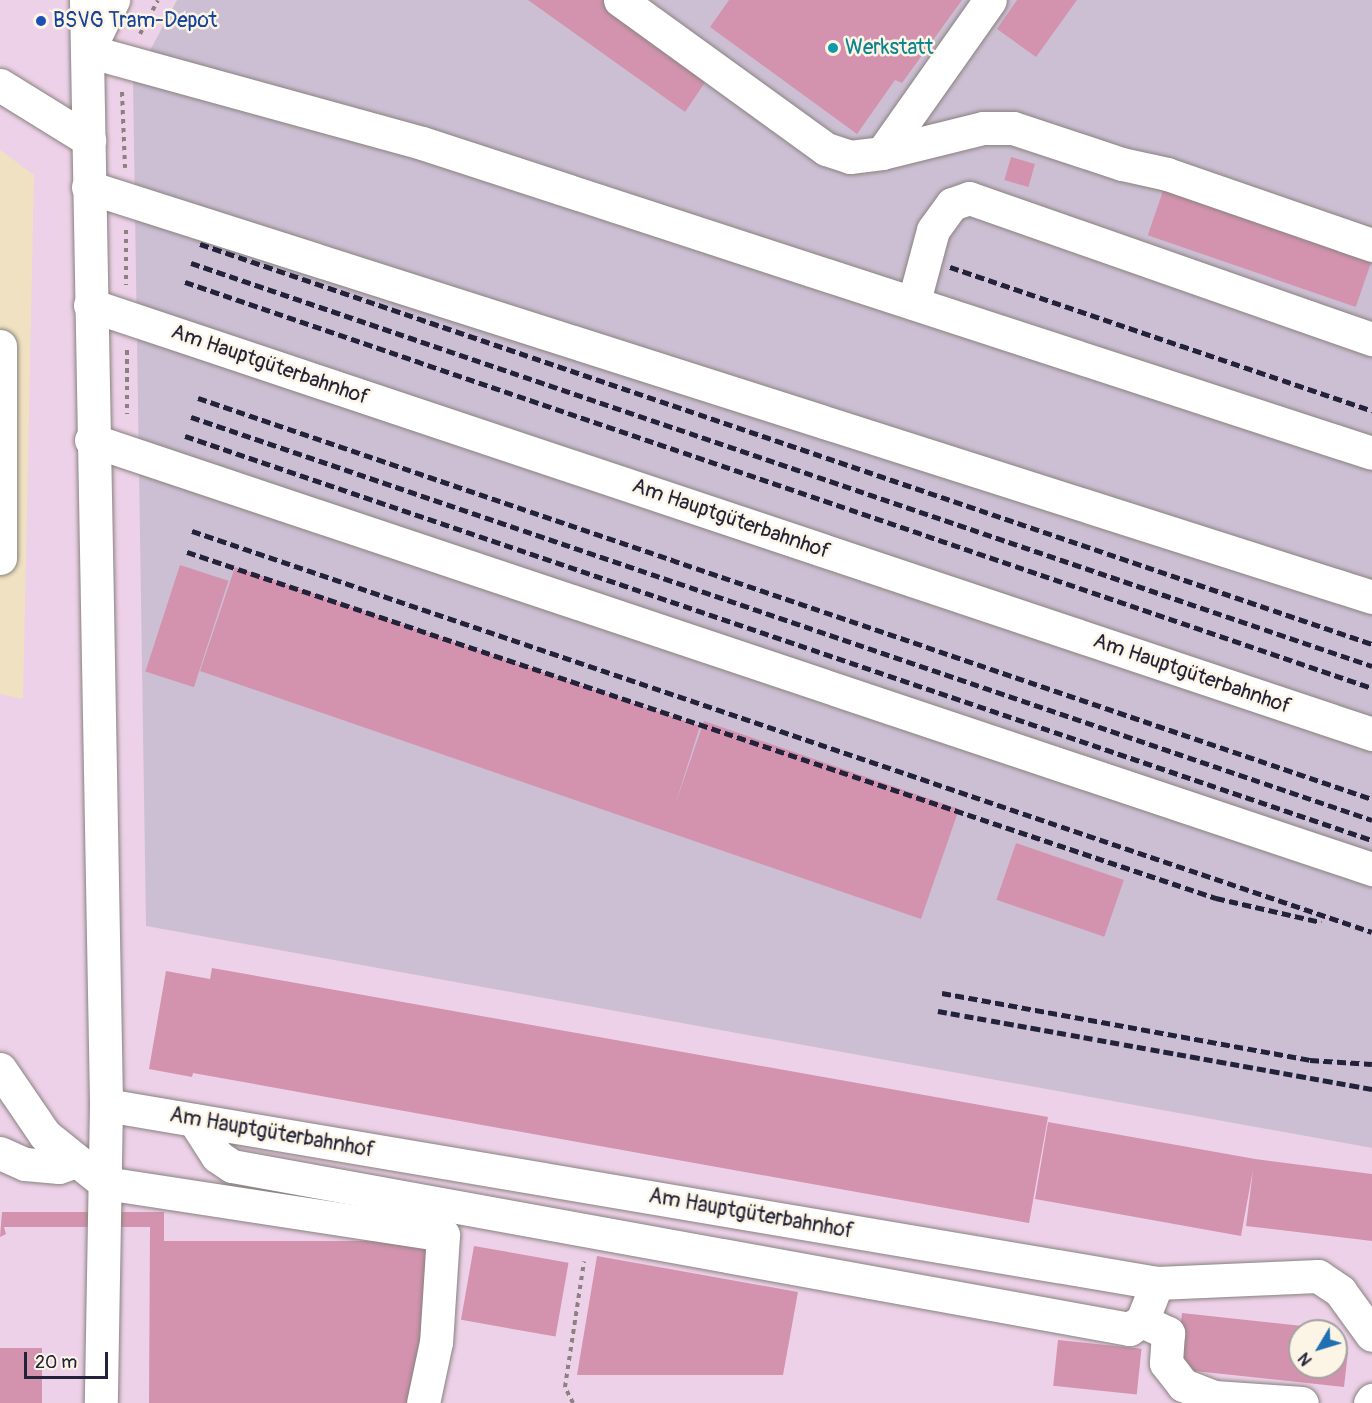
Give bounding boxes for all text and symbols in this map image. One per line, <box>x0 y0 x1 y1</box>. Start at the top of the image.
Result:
place label: BSVG Tram-Depot <box>53 8 217 34</box>
marker: BSVG Tram-Depot <box>34 14 48 28</box>
place label: Werkstatt <box>845 35 933 61</box>
marker: Werkstatt <box>826 41 840 55</box>
street label: Am Hauptgüterbahnhof <box>168 319 372 411</box>
street label: Am Hauptgüterbahnhof <box>629 473 833 565</box>
street label: Am Hauptgüterbahnhof <box>1090 628 1294 720</box>
street label: Am Hauptgüterbahnhof <box>168 1103 376 1163</box>
street label: Am Hauptgüterbahnhof <box>647 1184 855 1244</box>
north arrow <box>1288 1319 1348 1379</box>
scale bar <box>27 1340 111 1378</box>
text: N <box>1294 1348 1317 1369</box>
text: 20 m <box>35 1351 77 1374</box>

